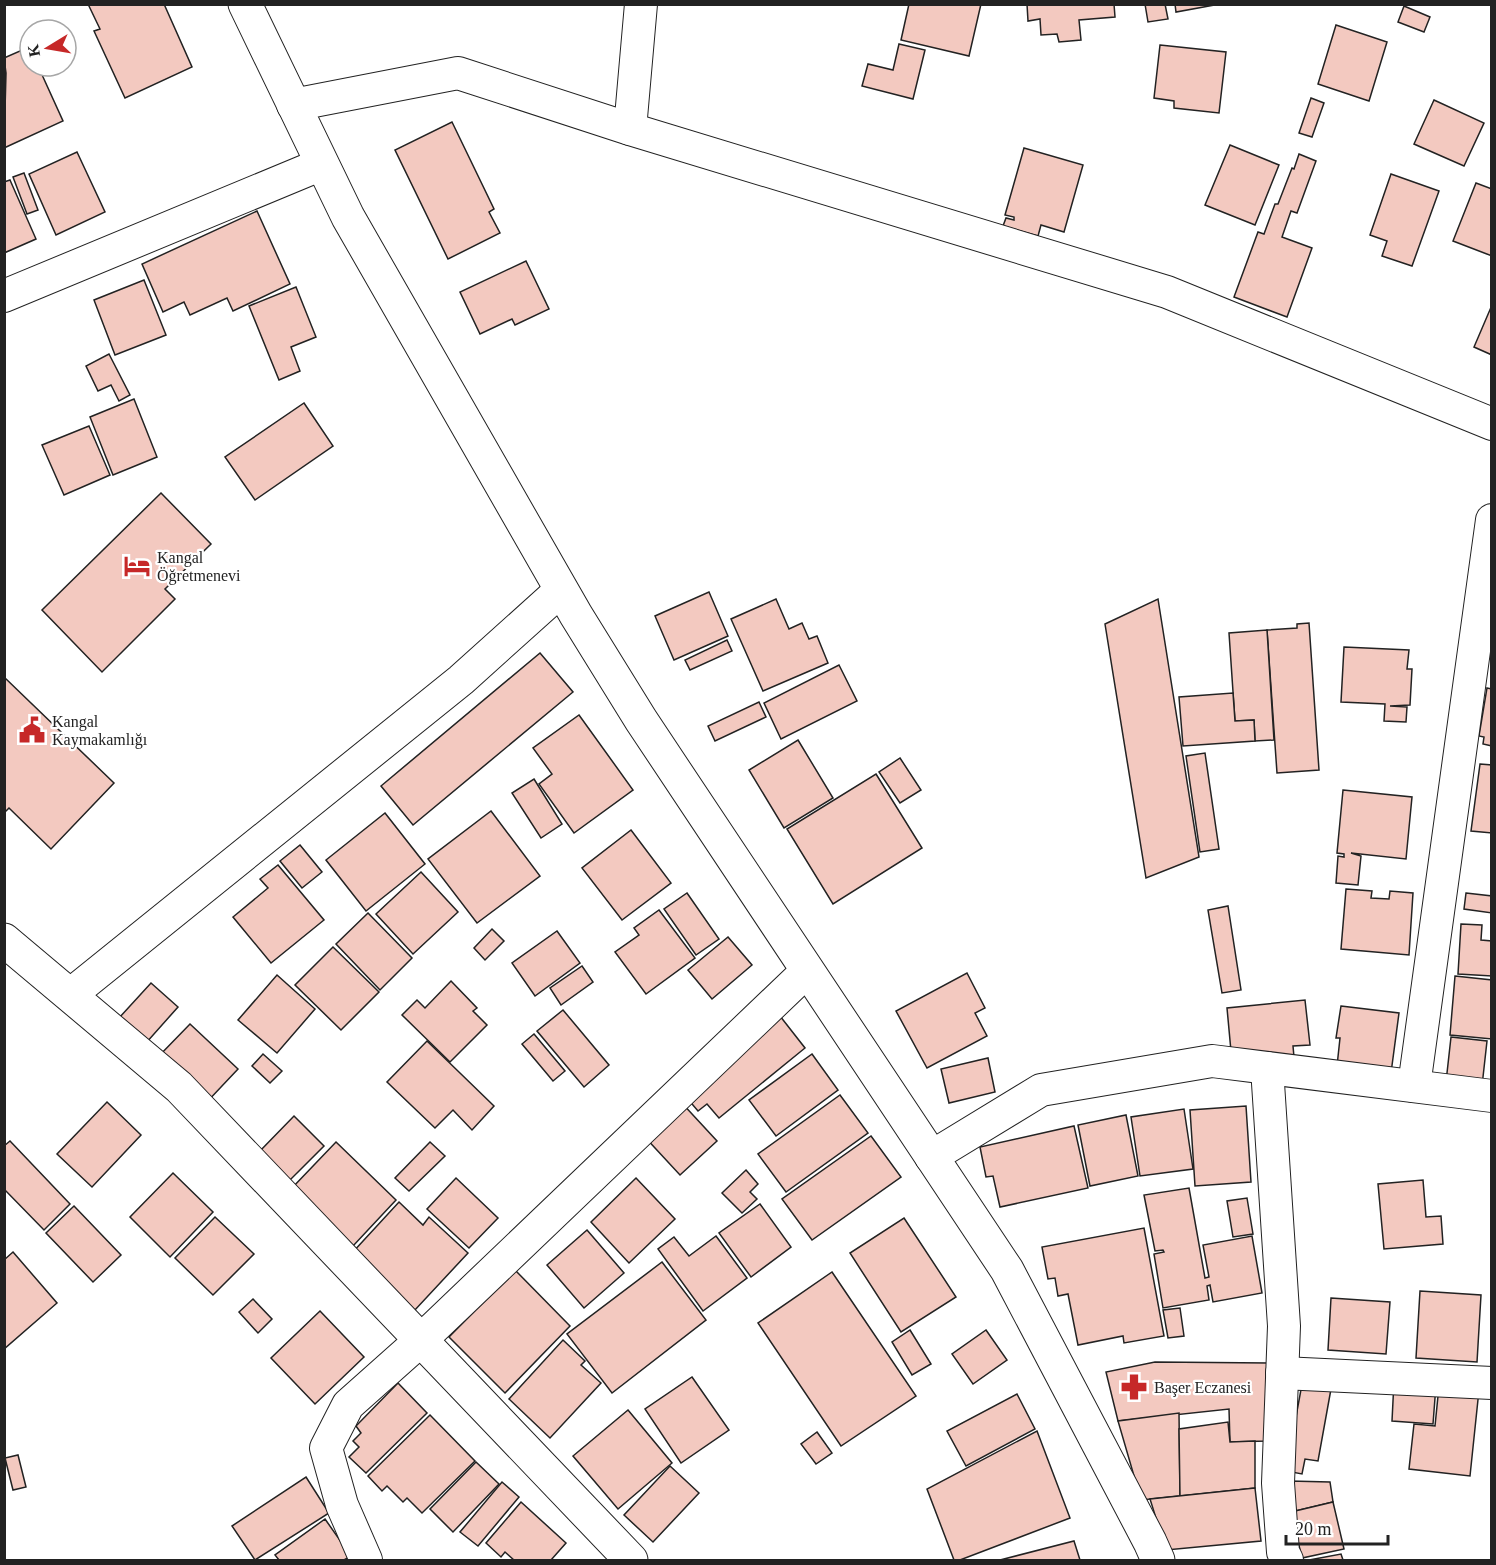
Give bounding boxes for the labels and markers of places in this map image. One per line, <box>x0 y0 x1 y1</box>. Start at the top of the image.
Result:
place label: Kangal Öğretmenevi <box>157 549 241 585</box>
hotel icon: Kangal Öğretmenevi <box>122 551 152 581</box>
place label: Kangal Kaymakamlığı <box>52 713 148 749</box>
public building icon: Kangal Kaymakamlığı <box>17 715 47 745</box>
pharmacy icon: Başer Eczanesi <box>1119 1372 1149 1402</box>
place label: Başer Eczanesi <box>1154 1379 1252 1397</box>

